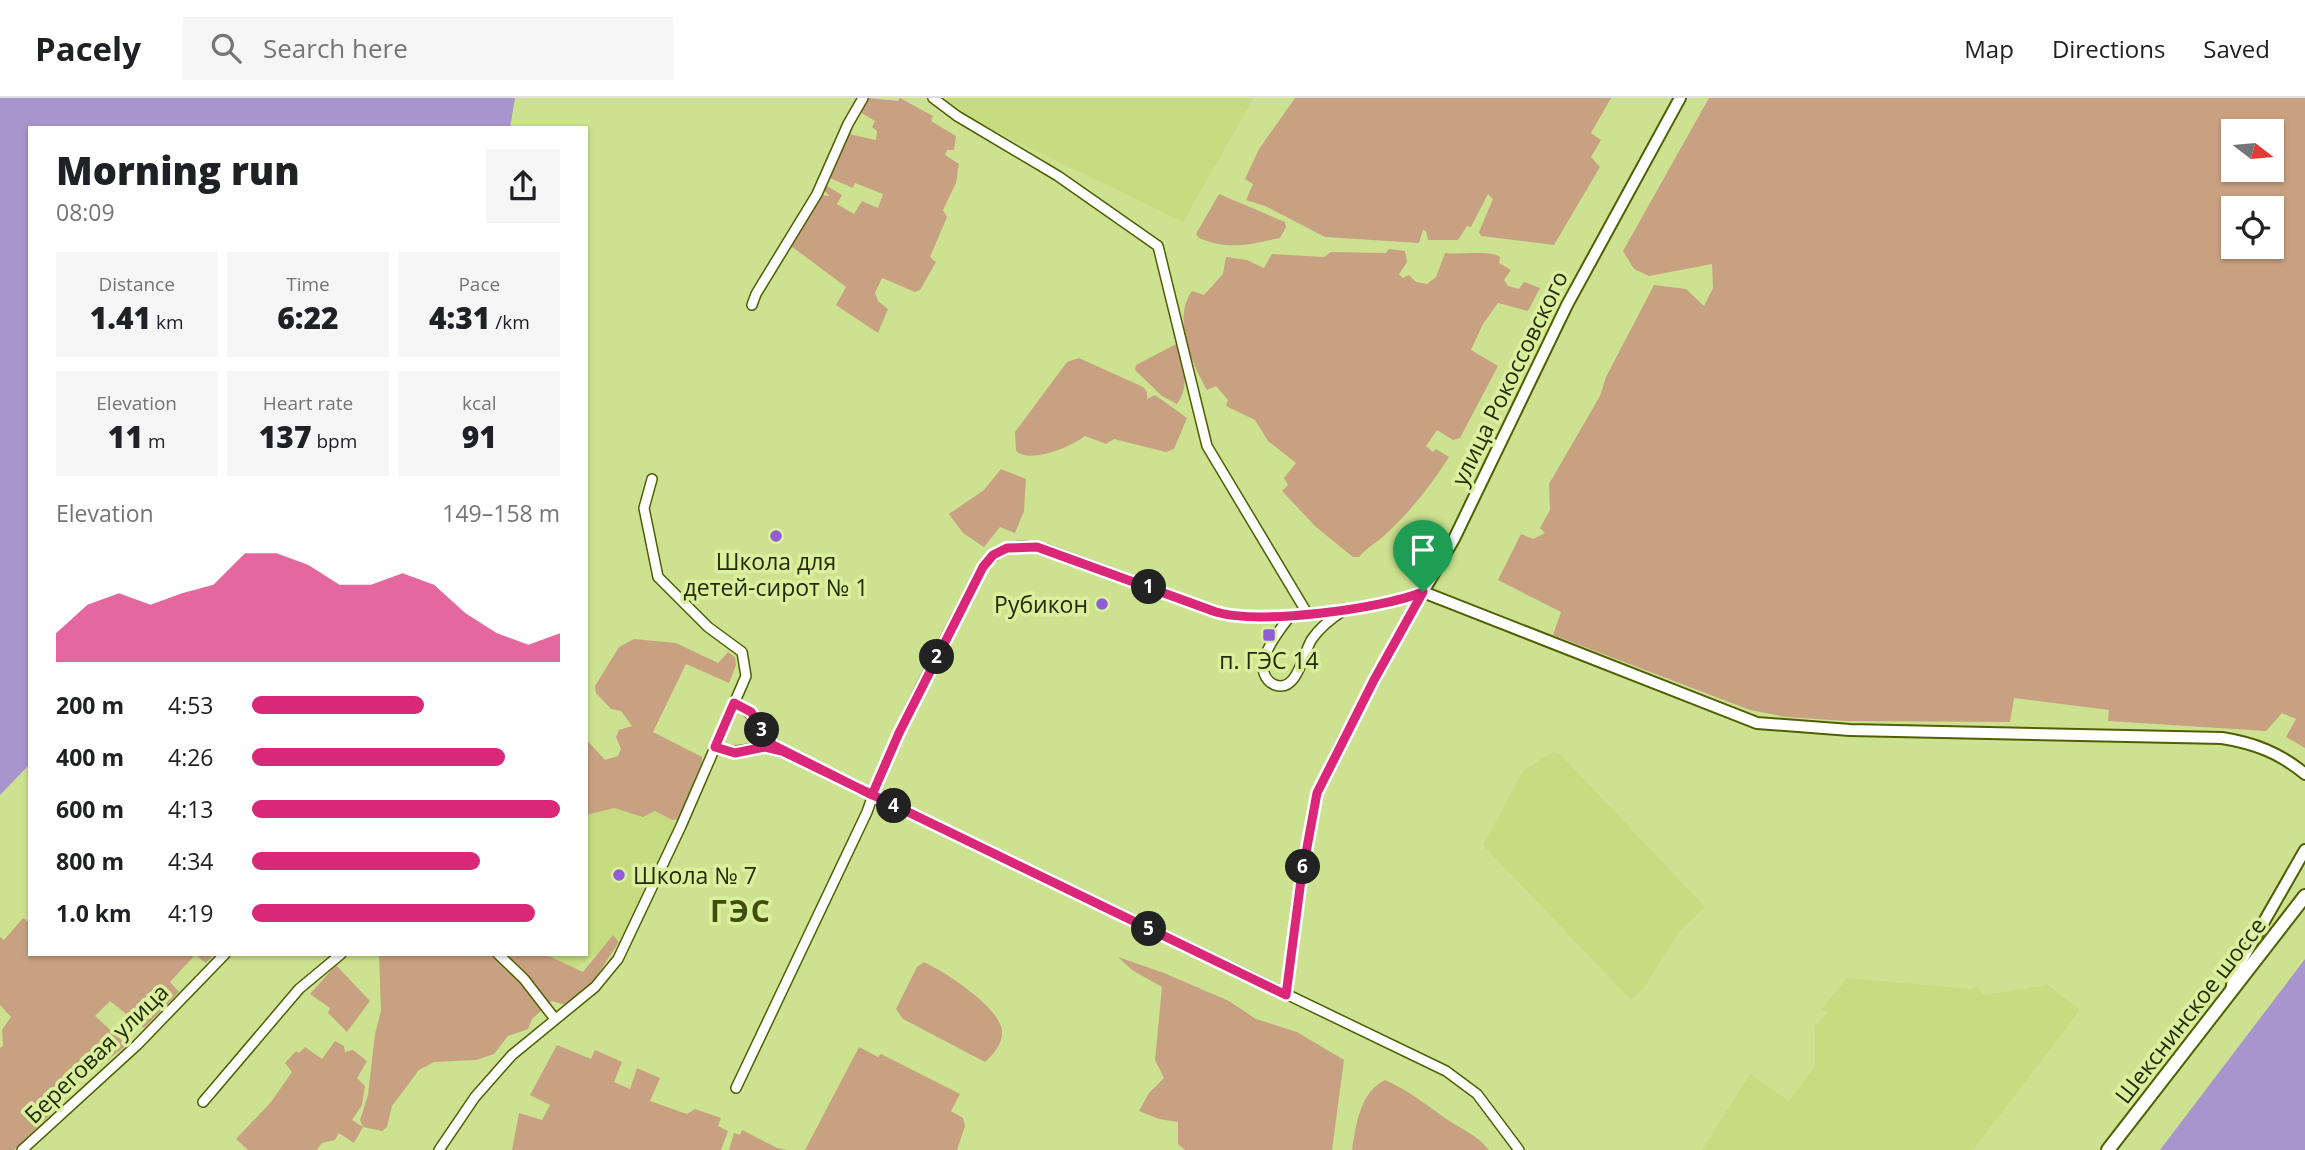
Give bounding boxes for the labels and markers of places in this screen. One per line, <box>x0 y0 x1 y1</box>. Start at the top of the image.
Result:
pin <box>1393 520 1453 592</box>
marker: Школа для детей-сирот № 1 <box>768 528 784 544</box>
place label: Школа для детей-сирот № 1 <box>684 545 868 603</box>
pin: 1 <box>1132 570 1166 604</box>
place label: Рубикон <box>994 588 1088 620</box>
marker: Рубикон <box>1094 596 1110 612</box>
marker: п. ГЭС 14 <box>1261 627 1277 643</box>
pin: 2 <box>920 640 954 674</box>
place label: п. ГЭС 14 <box>1219 644 1319 676</box>
pin: 3 <box>744 712 780 748</box>
pin: 4 <box>876 788 912 824</box>
pin: 6 <box>1286 850 1320 884</box>
place label: Школа № 7 <box>633 859 757 891</box>
marker: Школа № 7 <box>611 867 627 883</box>
pin: 5 <box>1132 912 1166 946</box>

